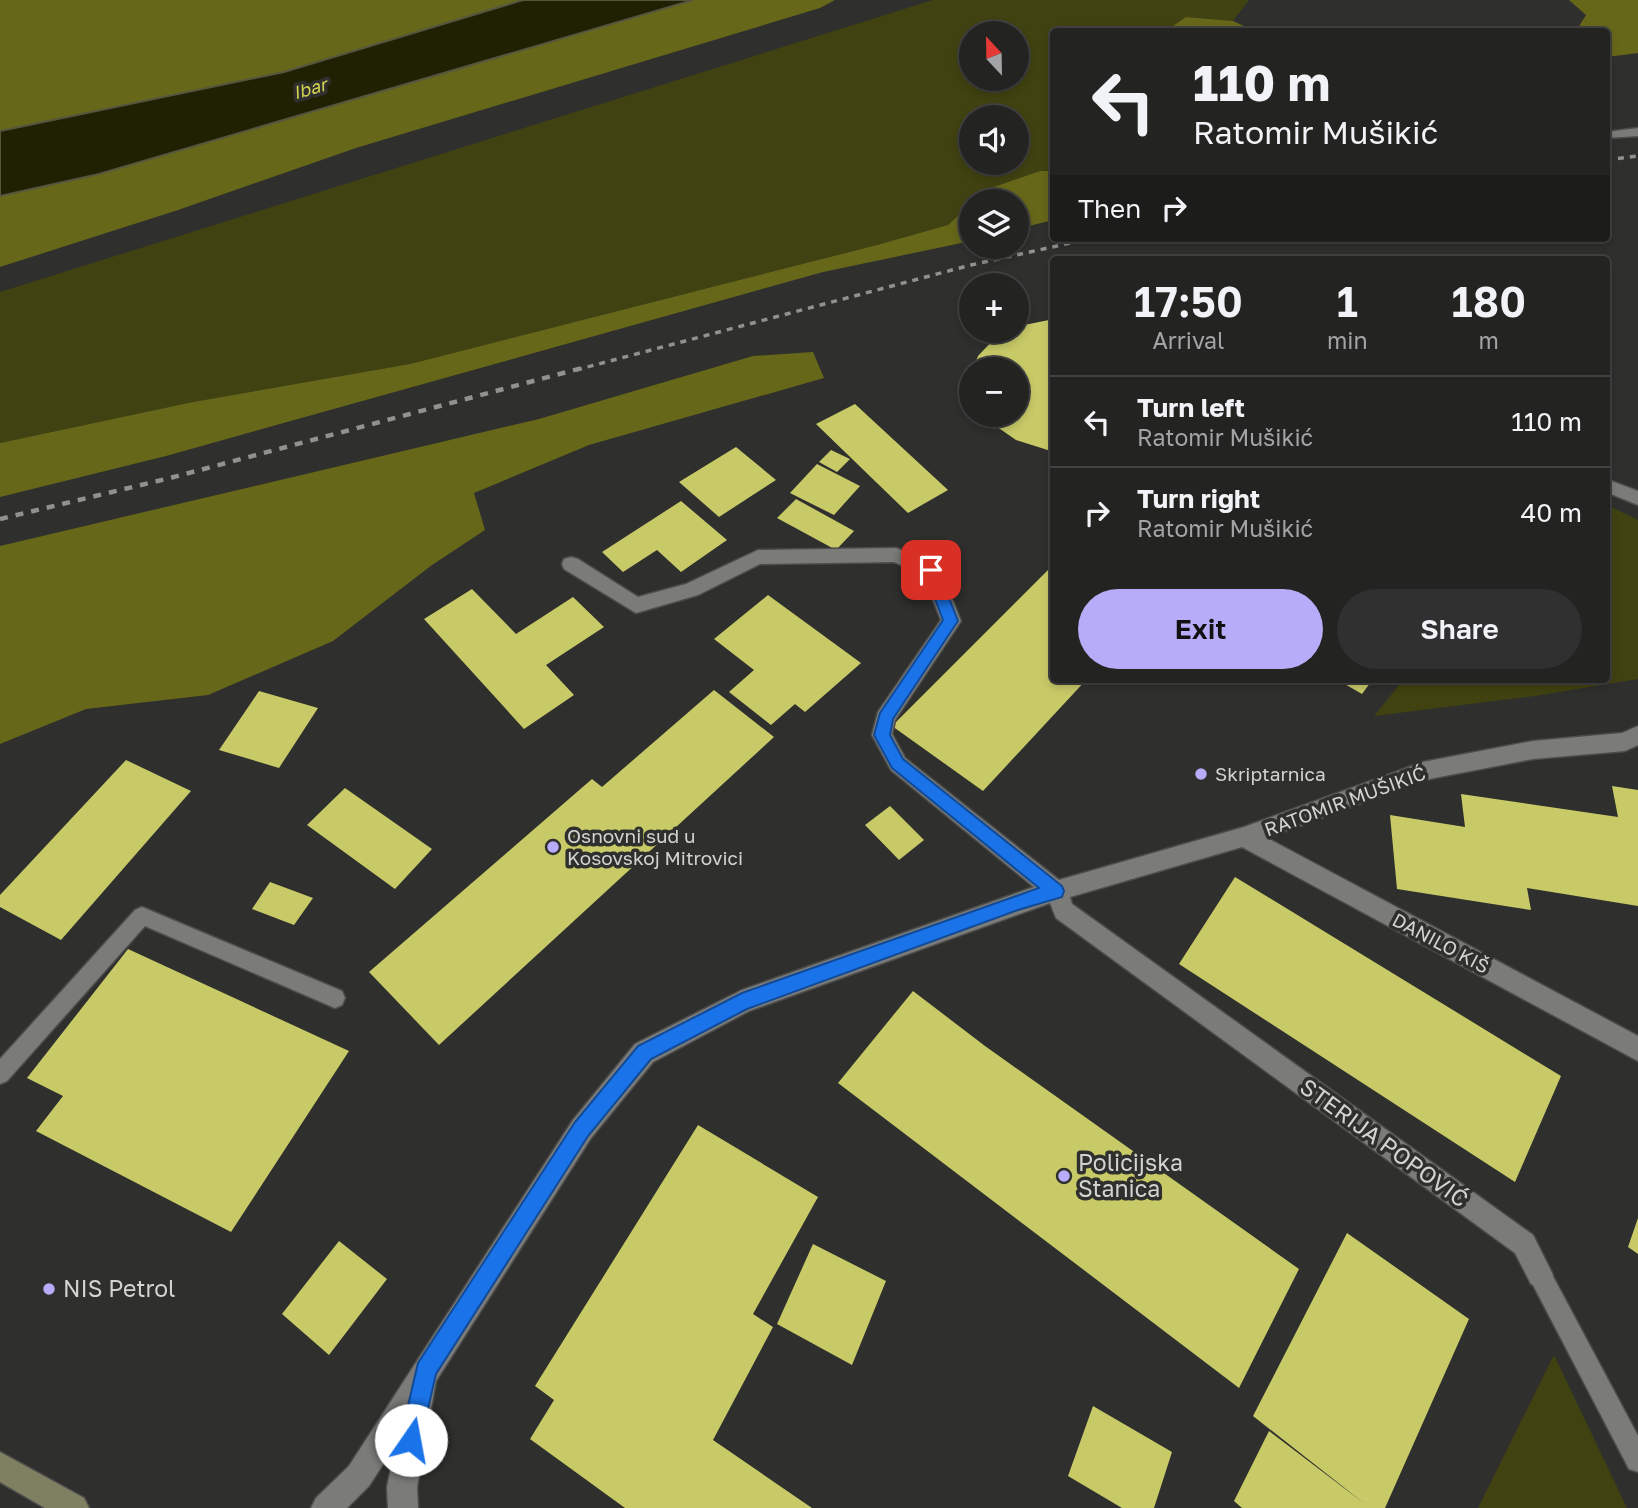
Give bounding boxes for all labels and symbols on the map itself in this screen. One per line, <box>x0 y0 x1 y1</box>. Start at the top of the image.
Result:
north arrow <box>959 21 1029 91</box>
water label: Ibar <box>290 72 332 103</box>
pin <box>901 540 961 600</box>
street label: RATOMIR MUŠIKIĆ <box>1261 761 1429 840</box>
place label: Skriptarnica <box>1215 762 1326 785</box>
marker: Skriptarnica <box>1193 766 1209 782</box>
place label: Osnovni sud u Kosovskoj Mitrovici <box>567 824 743 869</box>
marker: Osnovni sud u Kosovskoj Mitrovici <box>545 839 561 855</box>
street label: DANILO KIŠ <box>1389 907 1494 978</box>
street label: STERIJA POPOVIĆ <box>1295 1072 1474 1213</box>
place label: Policijska Stanica <box>1078 1148 1183 1202</box>
marker: Policijska Stanica <box>1056 1168 1072 1184</box>
place label: NIS Petrol <box>63 1274 175 1302</box>
marker: NIS Petrol <box>41 1281 57 1297</box>
position arrow <box>374 1403 448 1477</box>

